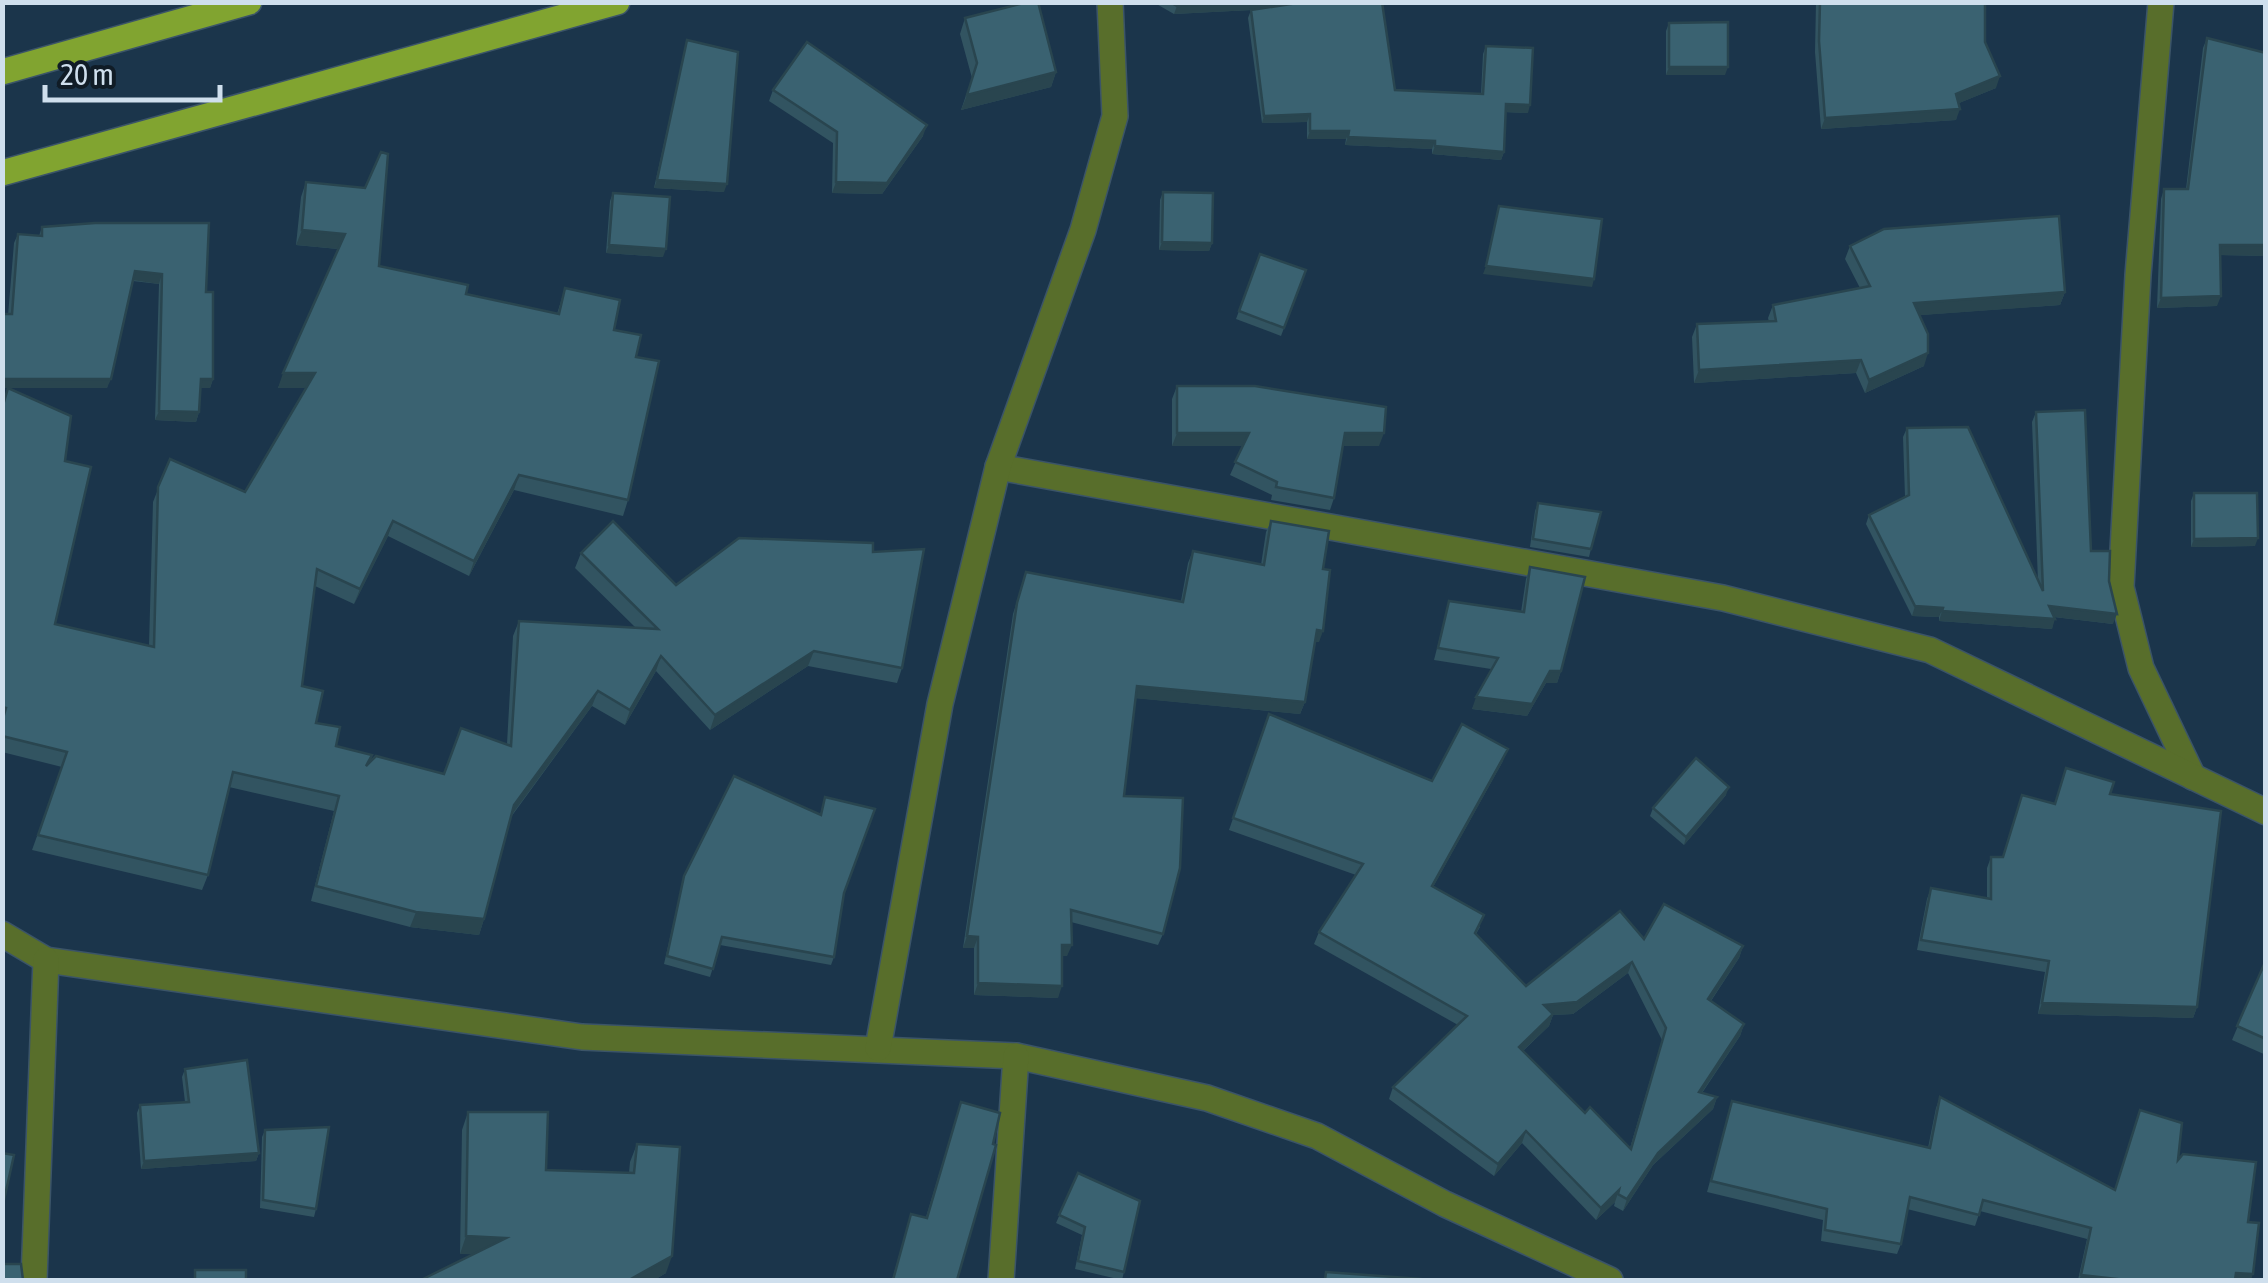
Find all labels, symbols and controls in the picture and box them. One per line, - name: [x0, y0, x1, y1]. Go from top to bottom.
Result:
- scale bar: [45, 40, 220, 102]
- text: 20 m: [60, 57, 114, 91]

